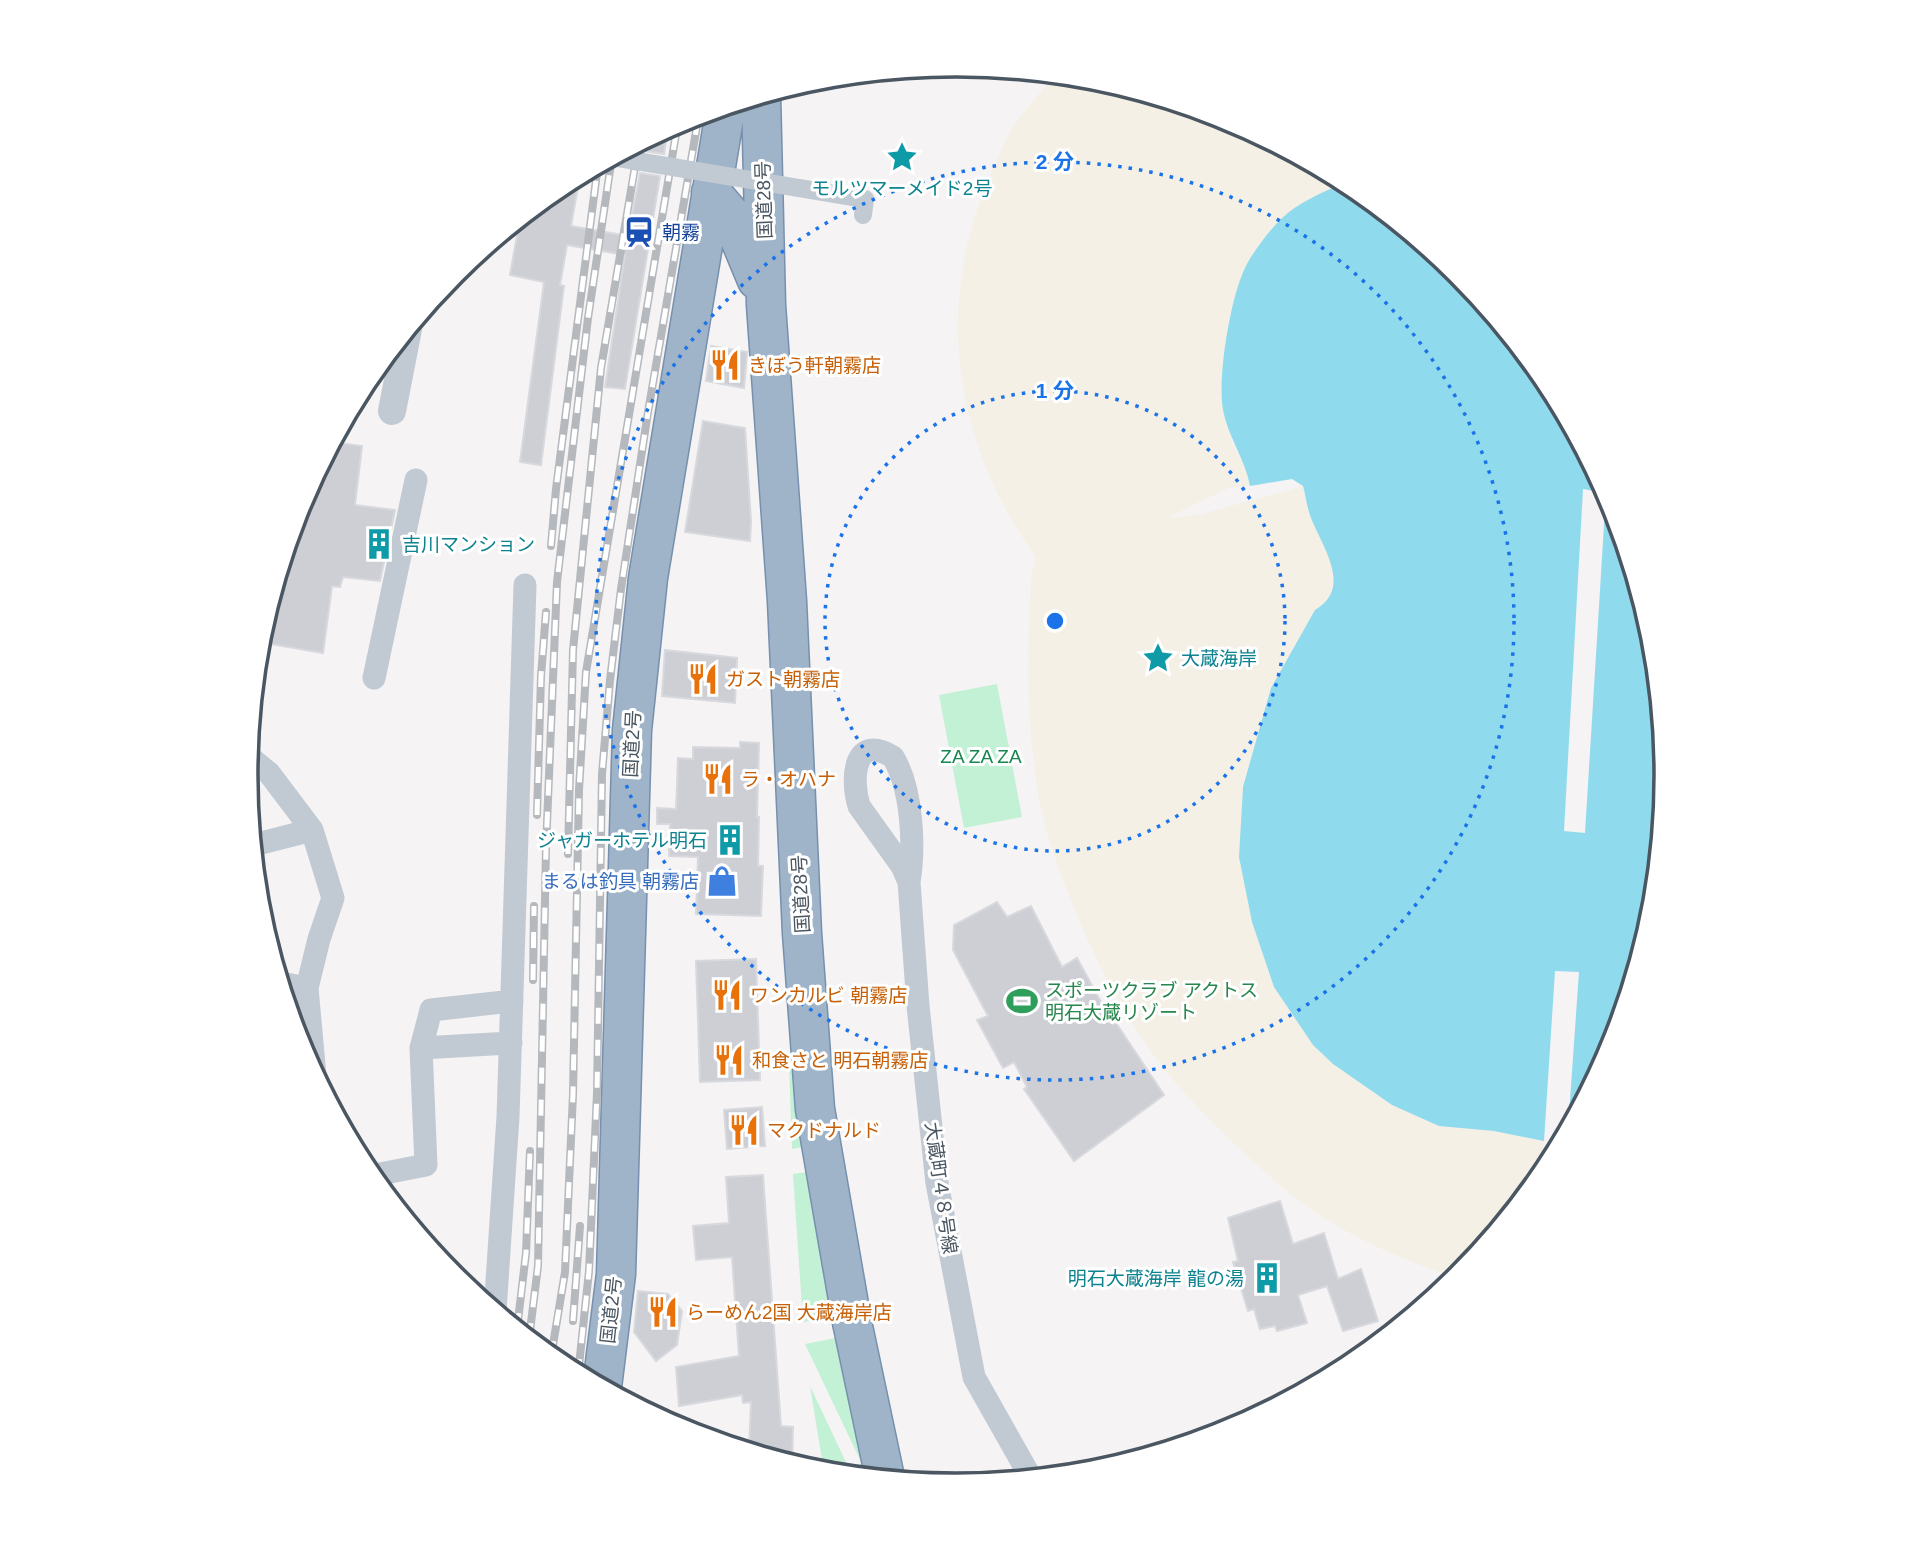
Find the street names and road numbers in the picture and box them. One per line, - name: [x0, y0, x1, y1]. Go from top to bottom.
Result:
- street label: 国道28号: [752, 161, 776, 239]
- street label: 国道2号: [620, 710, 644, 778]
- street label: 国道28号: [788, 854, 814, 934]
- street label: 大蔵町４８号線: [921, 1121, 961, 1255]
- street label: 国道2号: [597, 1275, 625, 1345]

